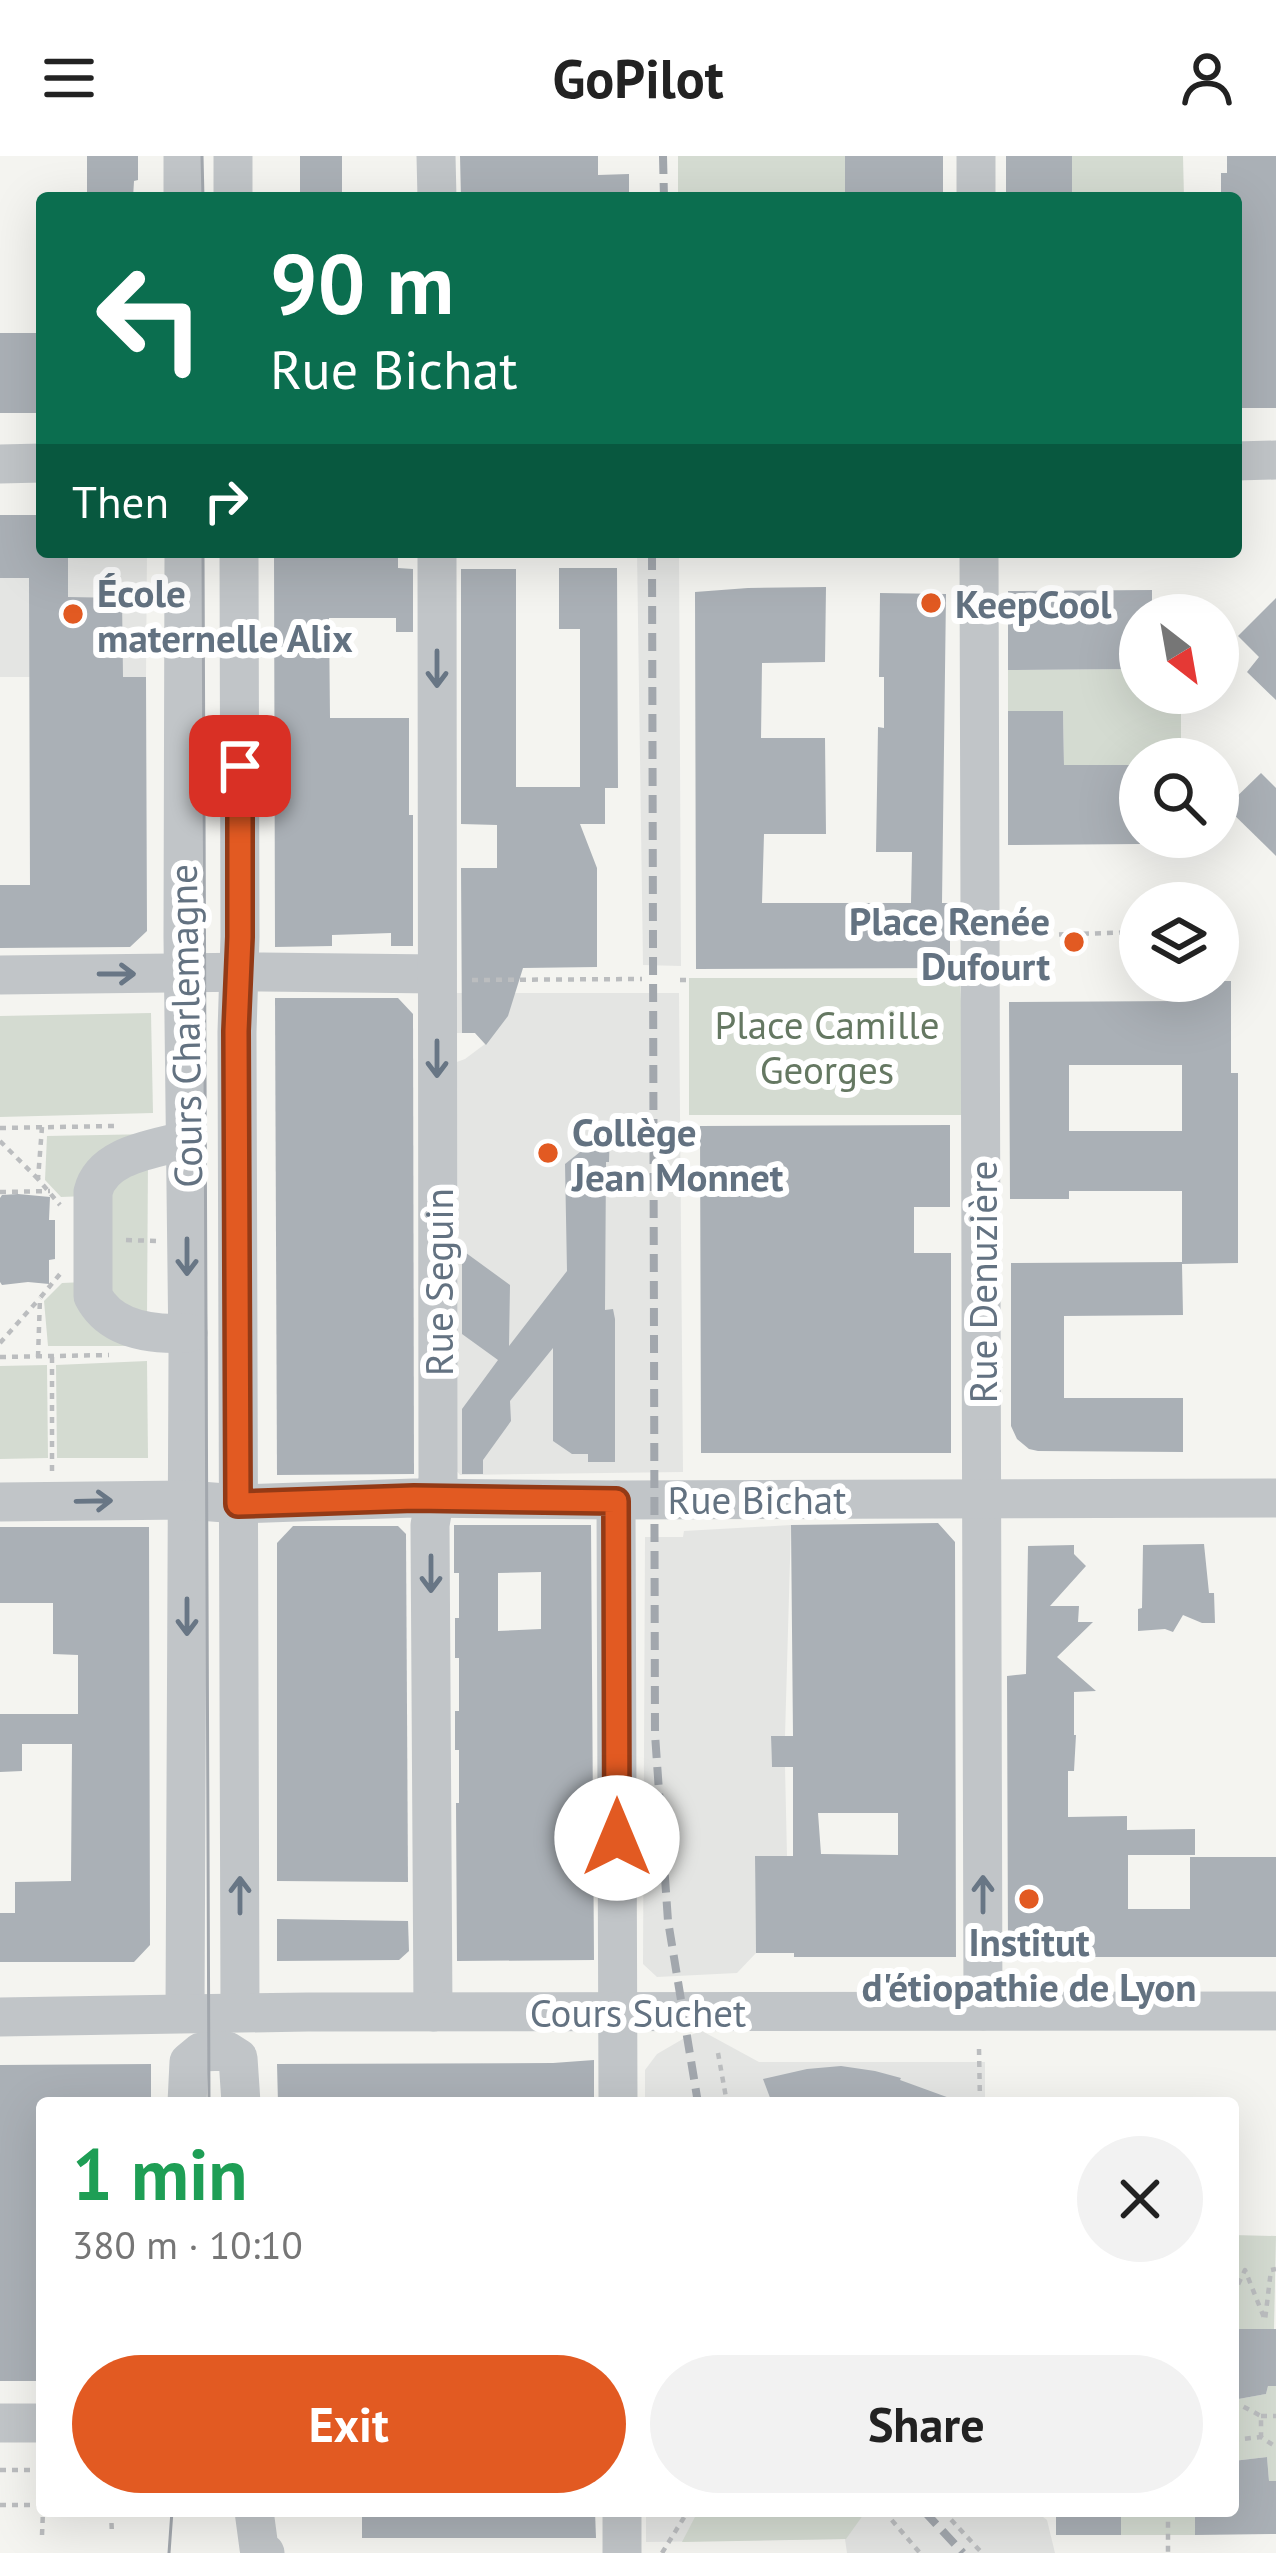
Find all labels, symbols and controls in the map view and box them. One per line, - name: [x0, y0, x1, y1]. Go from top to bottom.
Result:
- text: GoPilot: [552, 43, 724, 113]
- icon: menu: [36, 45, 102, 111]
- icon: person: [1174, 45, 1240, 111]
- text: 90 m: [270, 228, 454, 337]
- icon: left: [72, 240, 228, 396]
- text: Rue Bichat: [270, 334, 518, 404]
- icon: right: [193, 468, 259, 534]
- text: Then: [72, 472, 169, 530]
- place label: École maternelle Alix: [97, 567, 353, 663]
- place label: KeepCool: [955, 578, 1112, 629]
- marker: KeepCool: [918, 590, 944, 616]
- north arrow: [1119, 594, 1239, 714]
- map controls: [1119, 594, 1239, 1002]
- marker: École maternelle Alix: [60, 601, 86, 627]
- one-way arrow: [426, 649, 448, 688]
- pin: [189, 715, 291, 817]
- icon: arrive: [207, 733, 273, 799]
- button: search: [1119, 738, 1239, 858]
- street label: Cours Charlemagne: [157, 864, 213, 1188]
- button: layers: [1119, 882, 1239, 1002]
- place label: Place Renée Dufourt: [849, 895, 1050, 991]
- marker: Place Renée Dufourt: [1061, 929, 1087, 955]
- one-way arrow: [97, 963, 136, 985]
- park label: Place Camille Georges: [714, 999, 940, 1095]
- one-way arrow: [426, 1039, 448, 1078]
- place label: Collège Jean Monnet: [571, 1106, 784, 1202]
- marker: Collège Jean Monnet: [535, 1140, 561, 1166]
- street label: Rue Denuzière: [957, 1161, 1008, 1403]
- street label: Rue Seguin: [413, 1188, 464, 1376]
- one-way arrow: [176, 1237, 198, 1276]
- street label: Rue Bichat: [668, 1474, 846, 1525]
- one-way arrow: [74, 1490, 113, 1513]
- one-way arrow: [420, 1554, 442, 1593]
- one-way arrow: [176, 1597, 198, 1636]
- position arrow: [554, 1775, 680, 1901]
- one-way arrow: [972, 1875, 994, 1914]
- one-way arrow: [229, 1876, 251, 1915]
- marker: Institut d'étiopathie de Lyon: [1016, 1886, 1042, 1912]
- place label: Institut d'étiopathie de Lyon: [861, 1916, 1197, 2012]
- street label: Cours Suchet: [530, 1987, 746, 2038]
- text: 1 min: [72, 2127, 248, 2220]
- button: close: [1077, 2136, 1203, 2262]
- text: 380 m · 10:10: [72, 2219, 303, 2270]
- button: Exit: [72, 2355, 626, 2493]
- button: Share: [650, 2355, 1203, 2493]

